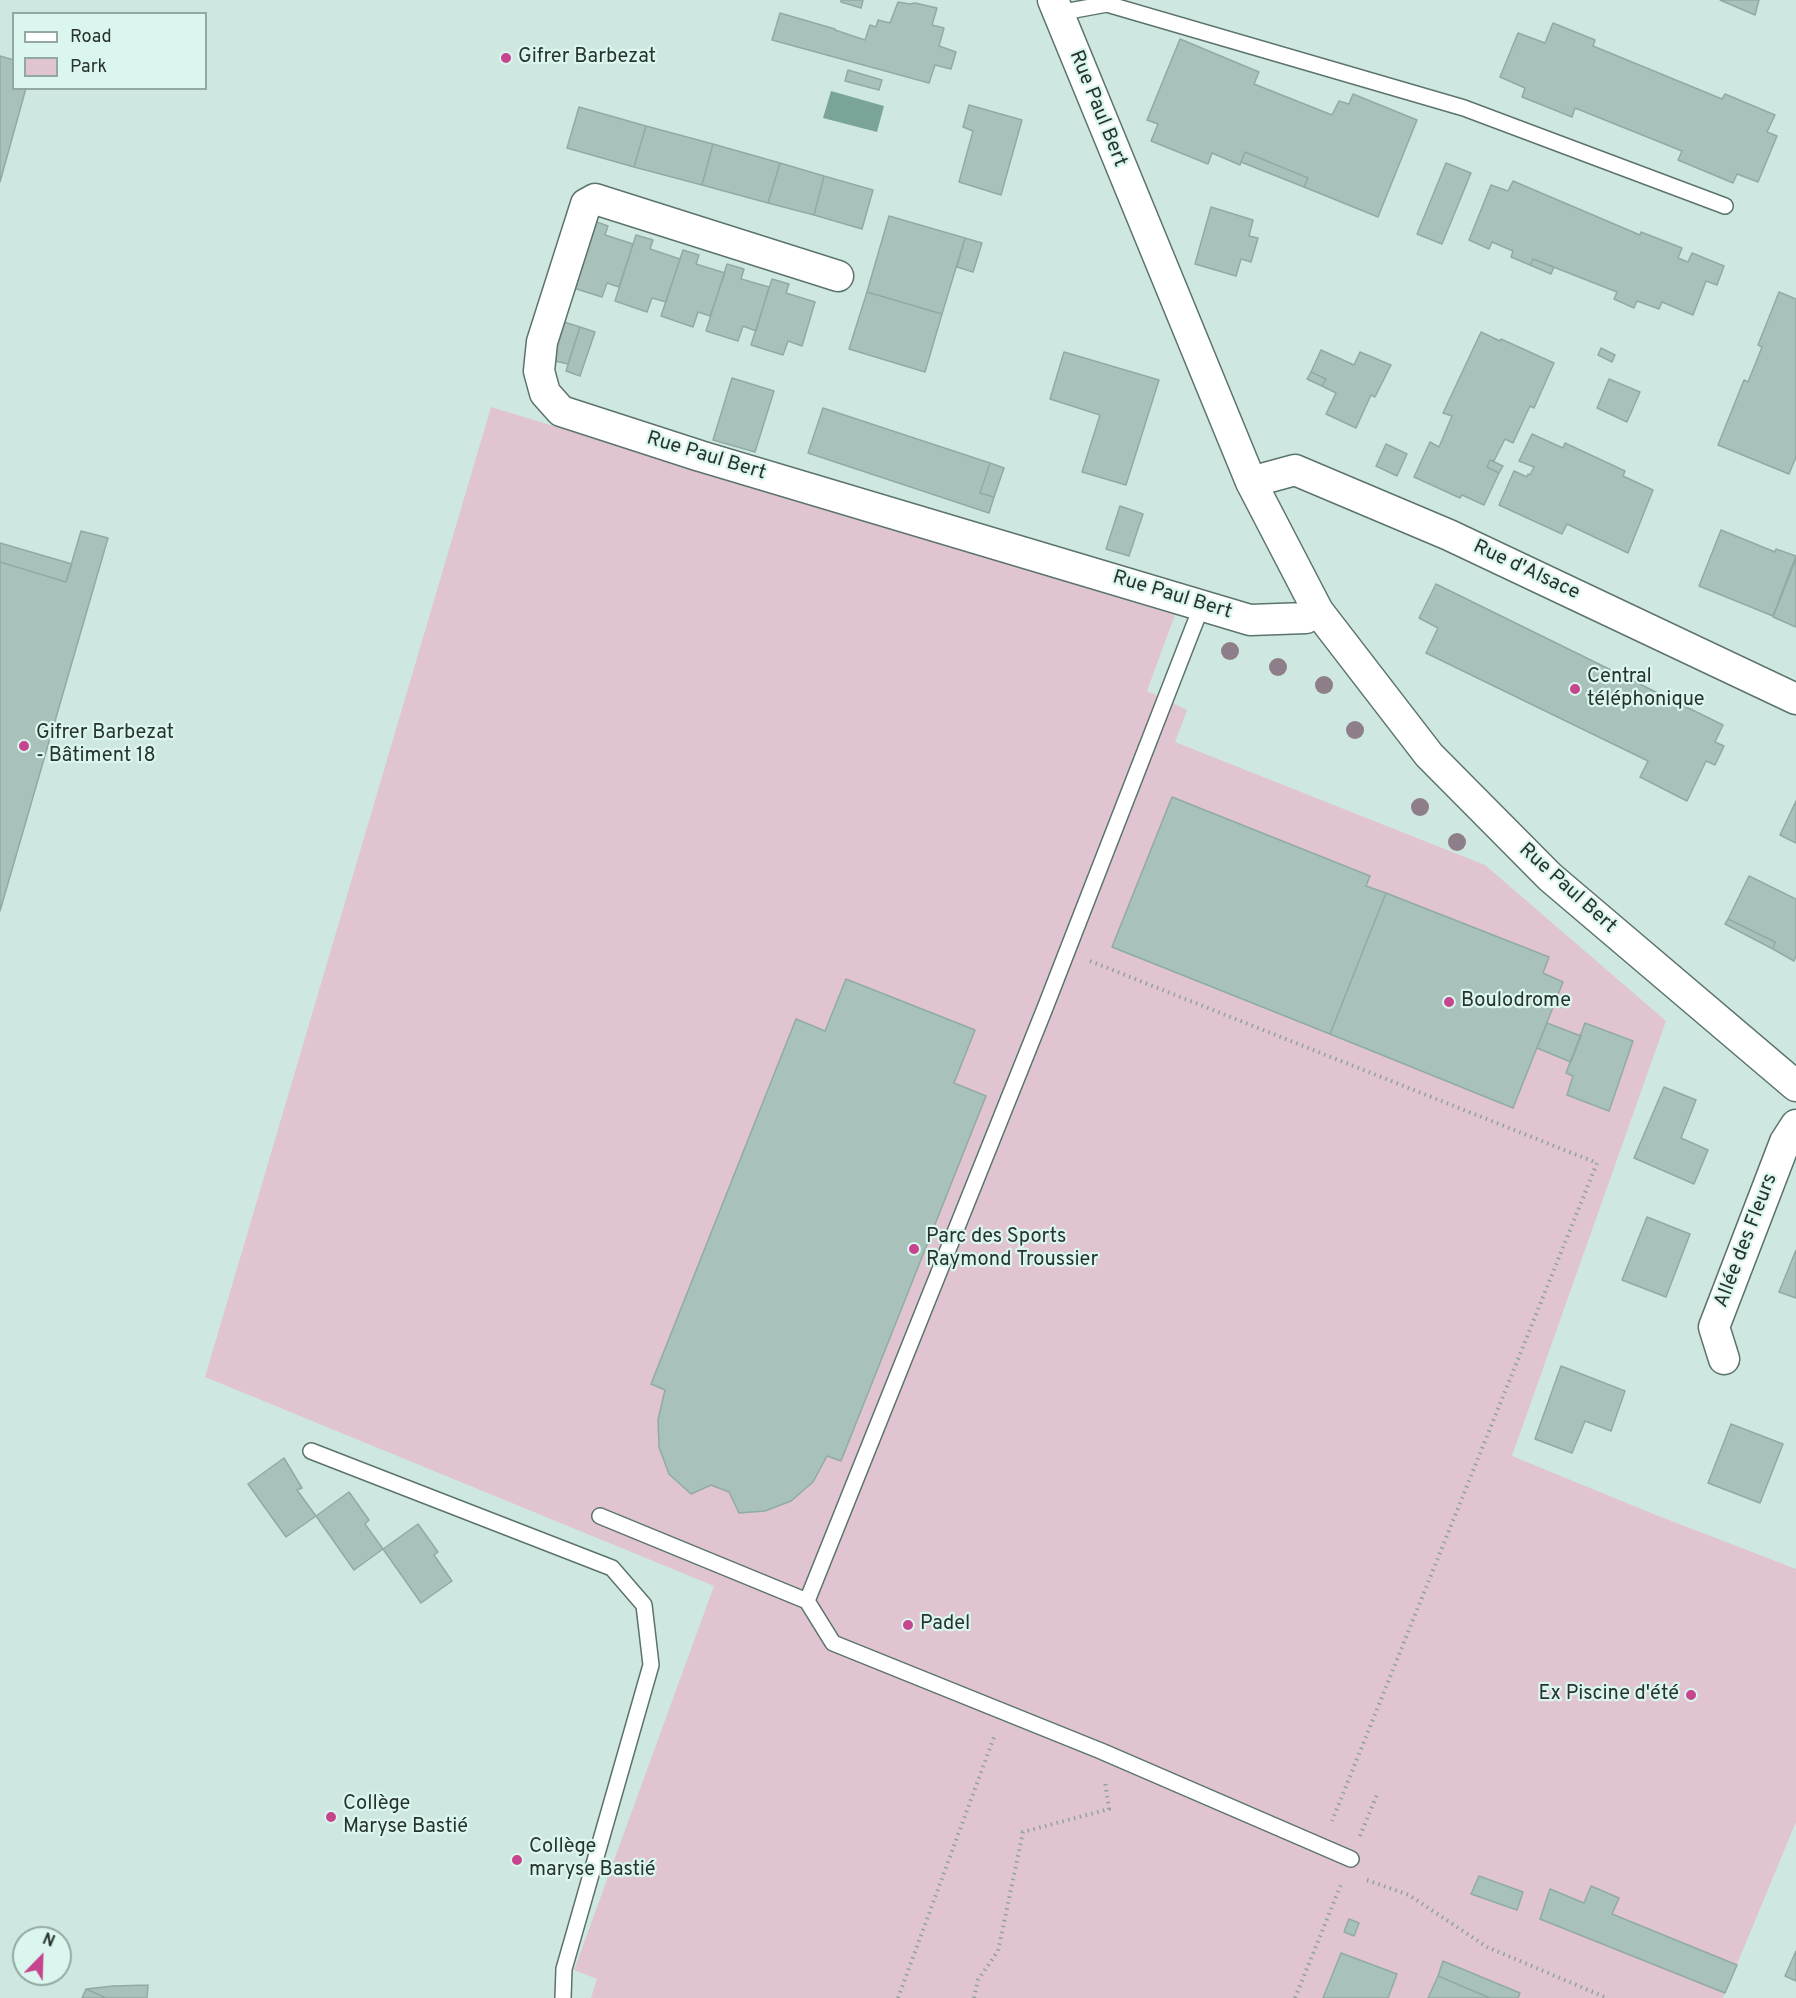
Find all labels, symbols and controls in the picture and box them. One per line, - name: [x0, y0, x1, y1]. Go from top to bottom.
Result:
- legend: [12, 12, 207, 90]
- text: Road: [70, 26, 112, 49]
- place label: Gifrer Barbezat: [518, 46, 656, 70]
- street label: Rue Paul Bert: [1063, 47, 1131, 171]
- marker: Gifrer Barbezat: [499, 51, 513, 65]
- text: Park: [70, 56, 107, 79]
- street label: Rue Paul Bert: [643, 427, 769, 487]
- street label: Rue d'Alsace: [1469, 536, 1583, 606]
- street label: Rue Paul Bert: [1109, 566, 1235, 626]
- place label: Central téléphonique: [1587, 666, 1705, 713]
- marker: Central téléphonique: [1568, 682, 1582, 696]
- place label: Gifrer Barbezat - Bâtiment 18: [36, 722, 174, 769]
- marker: Gifrer Barbezat - Bâtiment 18: [17, 739, 31, 753]
- street label: Rue Paul Bert: [1513, 839, 1621, 939]
- place label: Boulodrome: [1461, 990, 1571, 1014]
- marker: Boulodrome: [1442, 995, 1456, 1009]
- street label: Allée des Fleurs: [1710, 1171, 1784, 1311]
- place label: Parc des Sports Raymond Troussier: [926, 1226, 1098, 1273]
- marker: Parc des Sports Raymond Troussier: [907, 1242, 921, 1256]
- place label: Padel: [920, 1613, 970, 1637]
- marker: Padel: [901, 1618, 915, 1632]
- place label: Ex Piscine d'été: [1539, 1683, 1679, 1707]
- marker: Ex Piscine d'été: [1684, 1688, 1698, 1702]
- place label: Collège Maryse Bastié: [343, 1793, 468, 1840]
- marker: Collège Maryse Bastié: [324, 1810, 338, 1824]
- place label: Collège maryse Bastié: [529, 1836, 656, 1883]
- marker: Collège maryse Bastié: [510, 1853, 524, 1867]
- north arrow: [12, 1926, 72, 1986]
- text: N: [39, 1930, 57, 1953]

